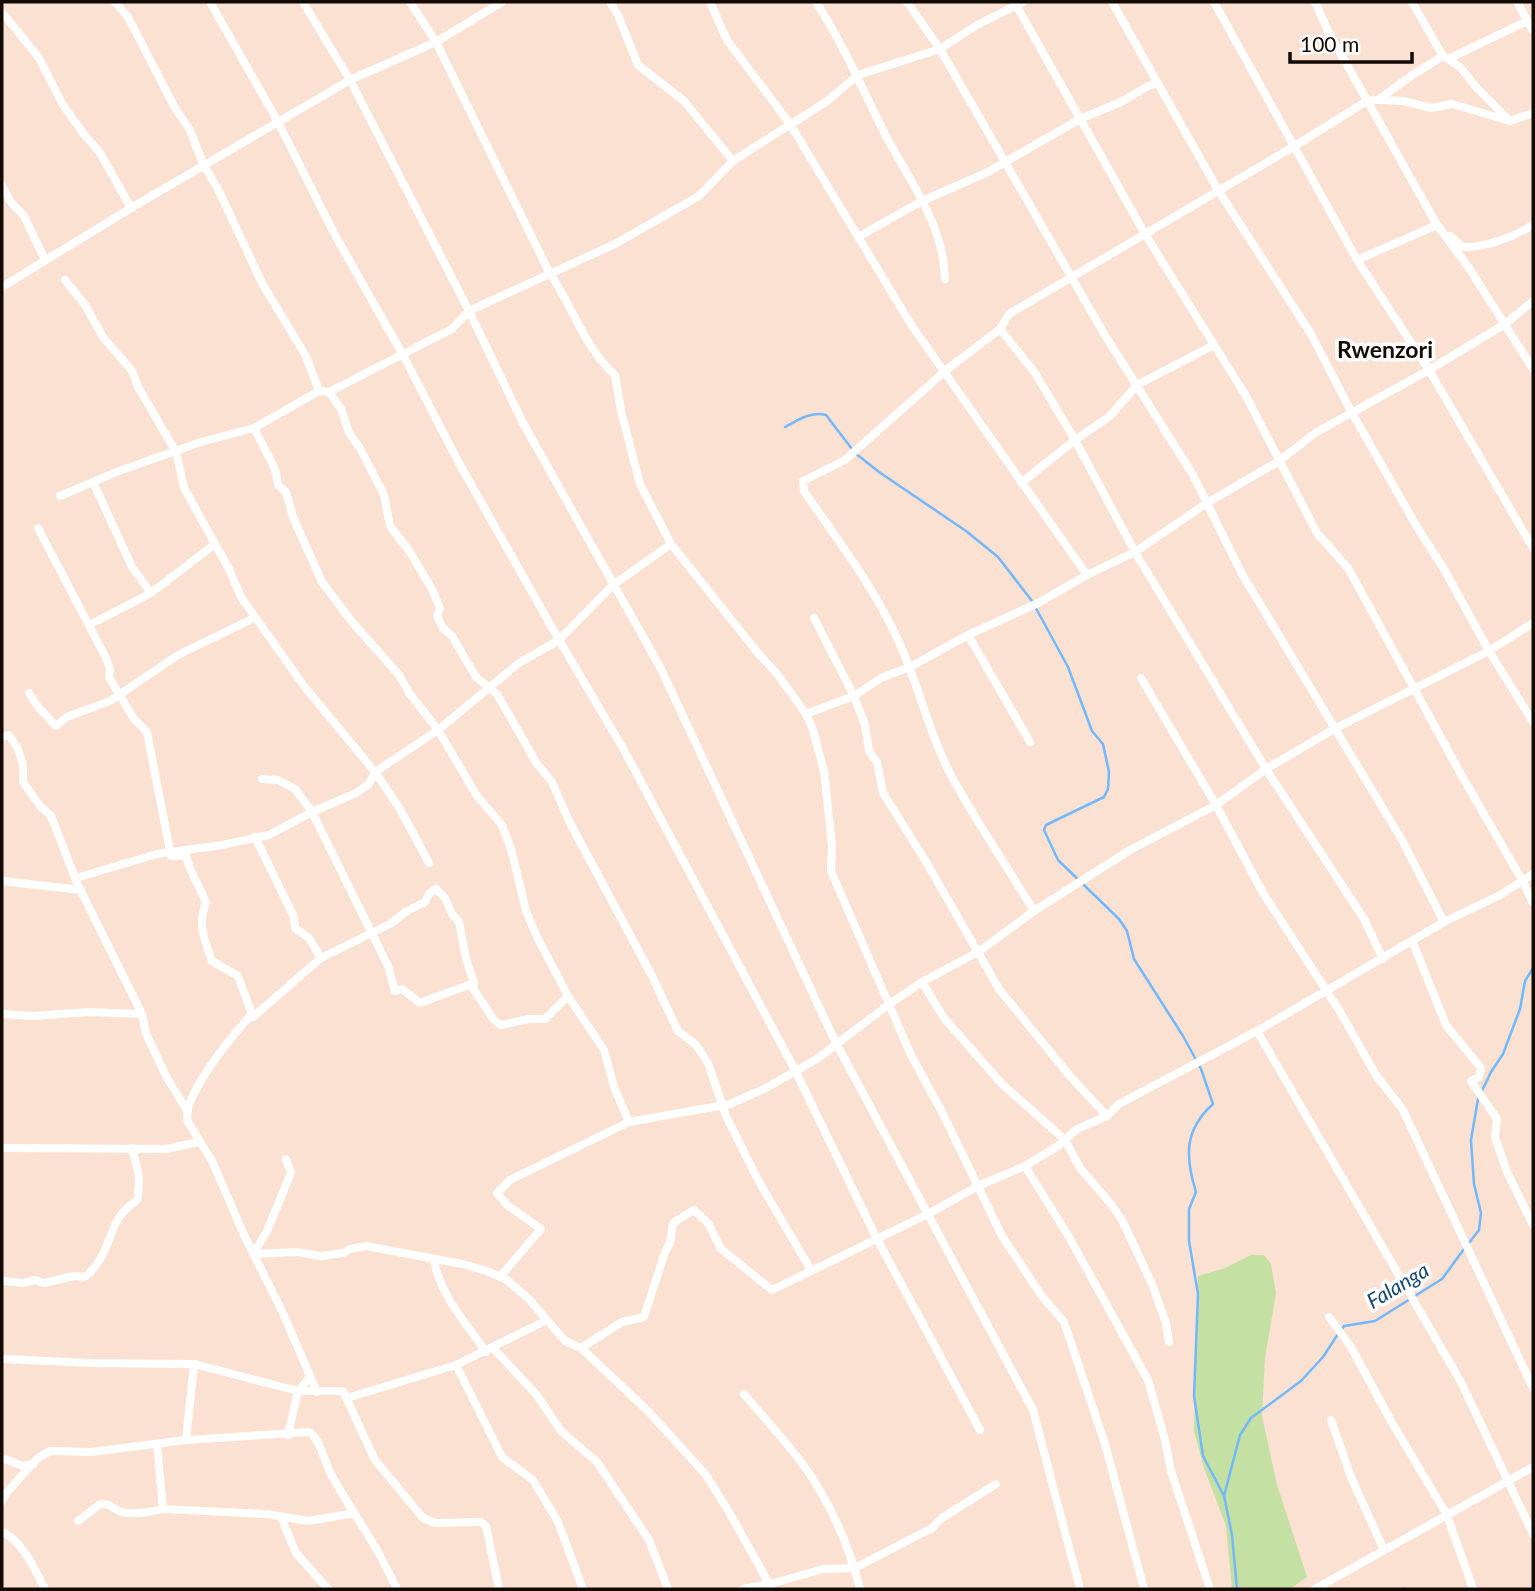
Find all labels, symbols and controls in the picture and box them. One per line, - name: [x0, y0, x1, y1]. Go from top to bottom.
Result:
- scale bar: [1290, 21, 1412, 65]
- text: 100 m: [1300, 31, 1359, 56]
- district label: Rwenzori: [1337, 335, 1433, 363]
- water label: Falanga: [1362, 1257, 1433, 1313]

